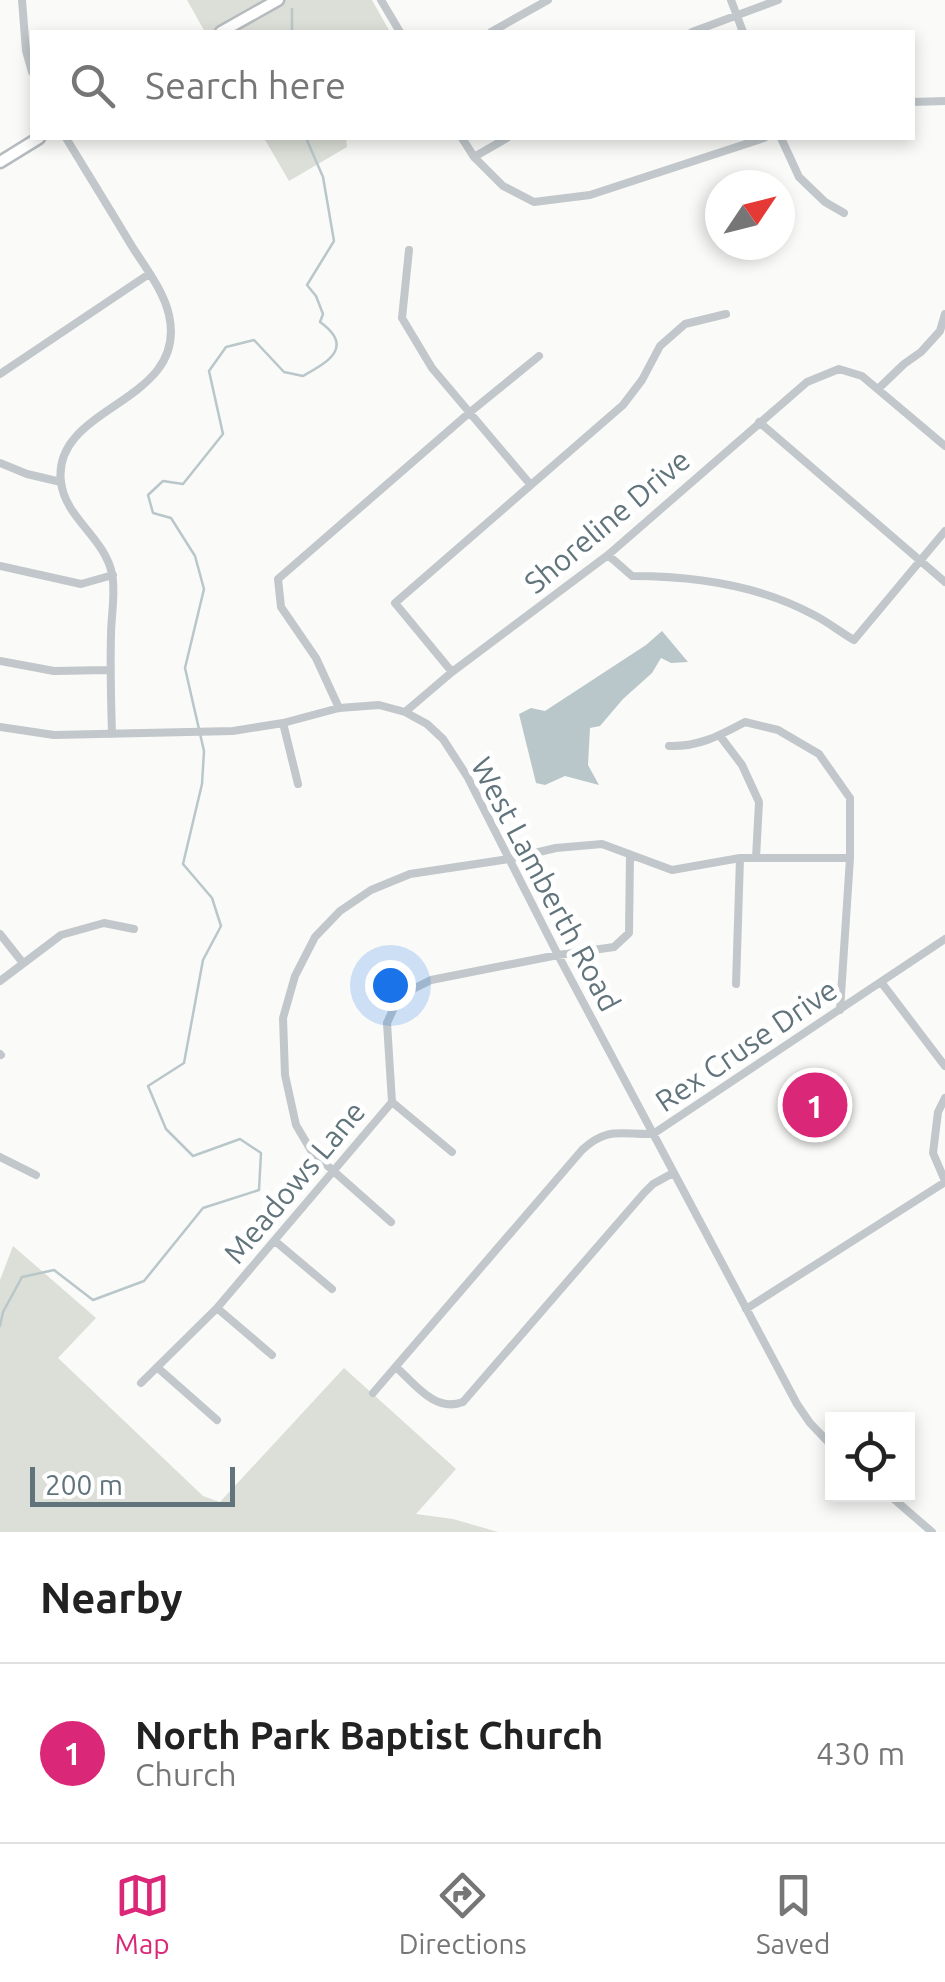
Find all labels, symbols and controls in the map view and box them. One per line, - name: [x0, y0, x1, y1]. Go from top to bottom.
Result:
- search box: [30, 30, 915, 140]
- icon: search: [65, 58, 120, 113]
- text: Search here: [145, 64, 346, 106]
- north arrow: [705, 170, 795, 260]
- street label: Shoreline Drive: [518, 442, 696, 600]
- street label: West Lamberth Road: [465, 751, 627, 1017]
- your location: [365, 960, 416, 1011]
- street label: Rex Cruse Drive: [649, 972, 843, 1118]
- pin: 1: [782, 1068, 848, 1142]
- street label: Meadows Lane: [216, 1094, 372, 1270]
- map controls: [825, 1412, 915, 1502]
- button: locate: [825, 1412, 915, 1502]
- scale bar: [30, 1462, 235, 1506]
- text: 200 m: [45, 1469, 123, 1500]
- text: Nearby: [40, 1574, 183, 1621]
- text: North Park Baptist Church: [135, 1714, 603, 1756]
- text: 1: [63, 1735, 82, 1771]
- text: 430 m: [816, 1735, 905, 1771]
- text: Church: [135, 1756, 236, 1792]
- tab: Map: [115, 1868, 170, 1959]
- tab: Directions: [399, 1868, 527, 1959]
- tab: Saved: [756, 1868, 830, 1959]

